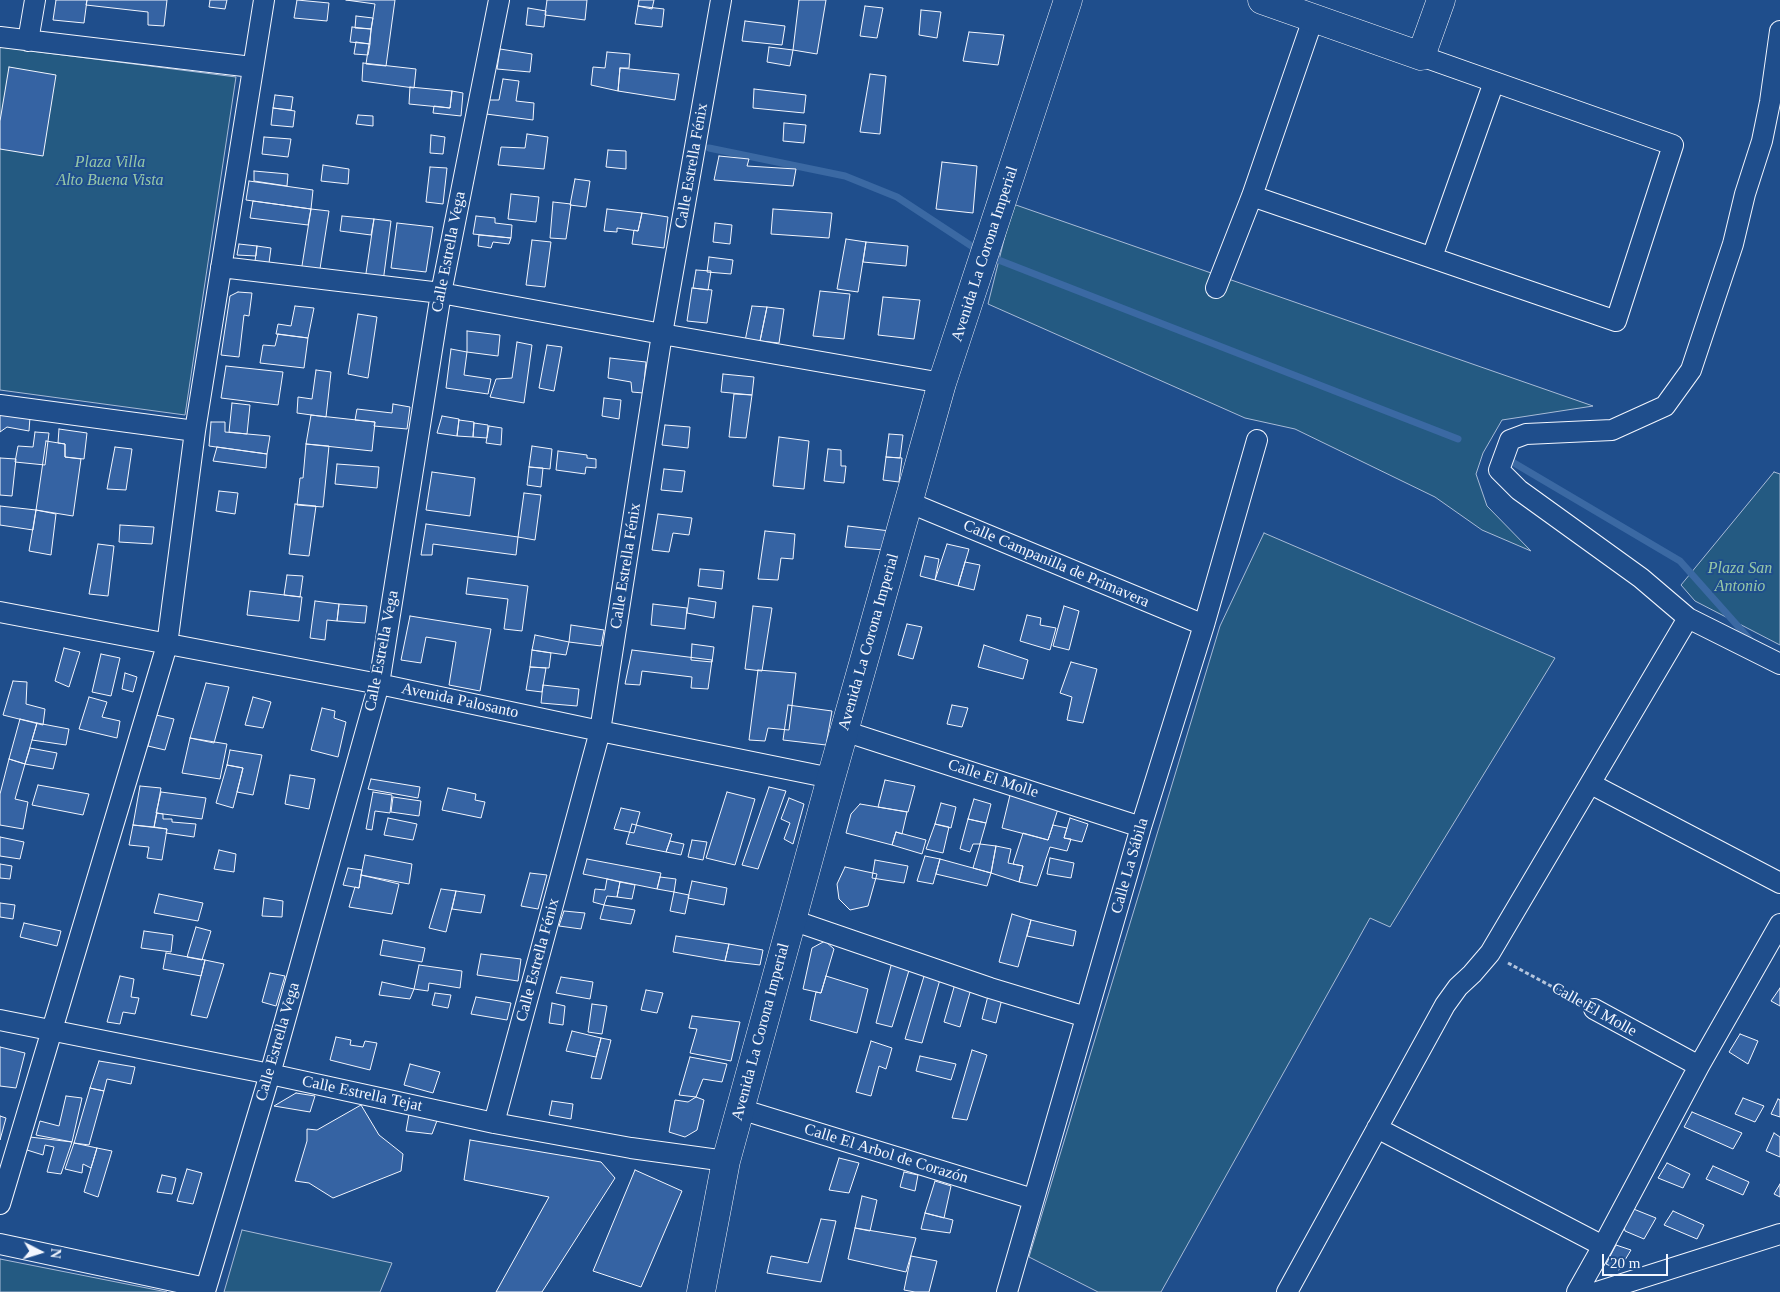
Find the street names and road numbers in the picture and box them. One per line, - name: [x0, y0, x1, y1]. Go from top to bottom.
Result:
- street label: Calle Estrella Fénix: [672, 102, 712, 230]
- street label: Avenida La Corona Imperial: [948, 164, 1022, 344]
- street label: Calle Estrella Vega: [428, 190, 470, 314]
- street label: Calle Estrella Fénix: [607, 502, 645, 630]
- street label: Calle Campanilla de Primavera: [960, 516, 1152, 612]
- street label: Avenida La Corona Imperial: [835, 551, 903, 733]
- street label: Calle Estrella Vega: [361, 589, 403, 713]
- street label: Avenida Palosanto: [400, 679, 520, 723]
- street label: Calle El Molle: [945, 755, 1041, 803]
- street label: Calle La Sábila: [1107, 816, 1153, 916]
- street label: Calle Estrella Fénix: [512, 896, 564, 1024]
- street label: Avenida La Corona Imperial: [728, 941, 794, 1123]
- street label: Calle El Molle: [1548, 979, 1640, 1041]
- street label: Calle Estrella Vega: [252, 980, 304, 1104]
- street label: Calle Estrella Tejat: [300, 1072, 424, 1116]
- street label: Calle El Arbol de Corazón: [802, 1120, 970, 1188]

